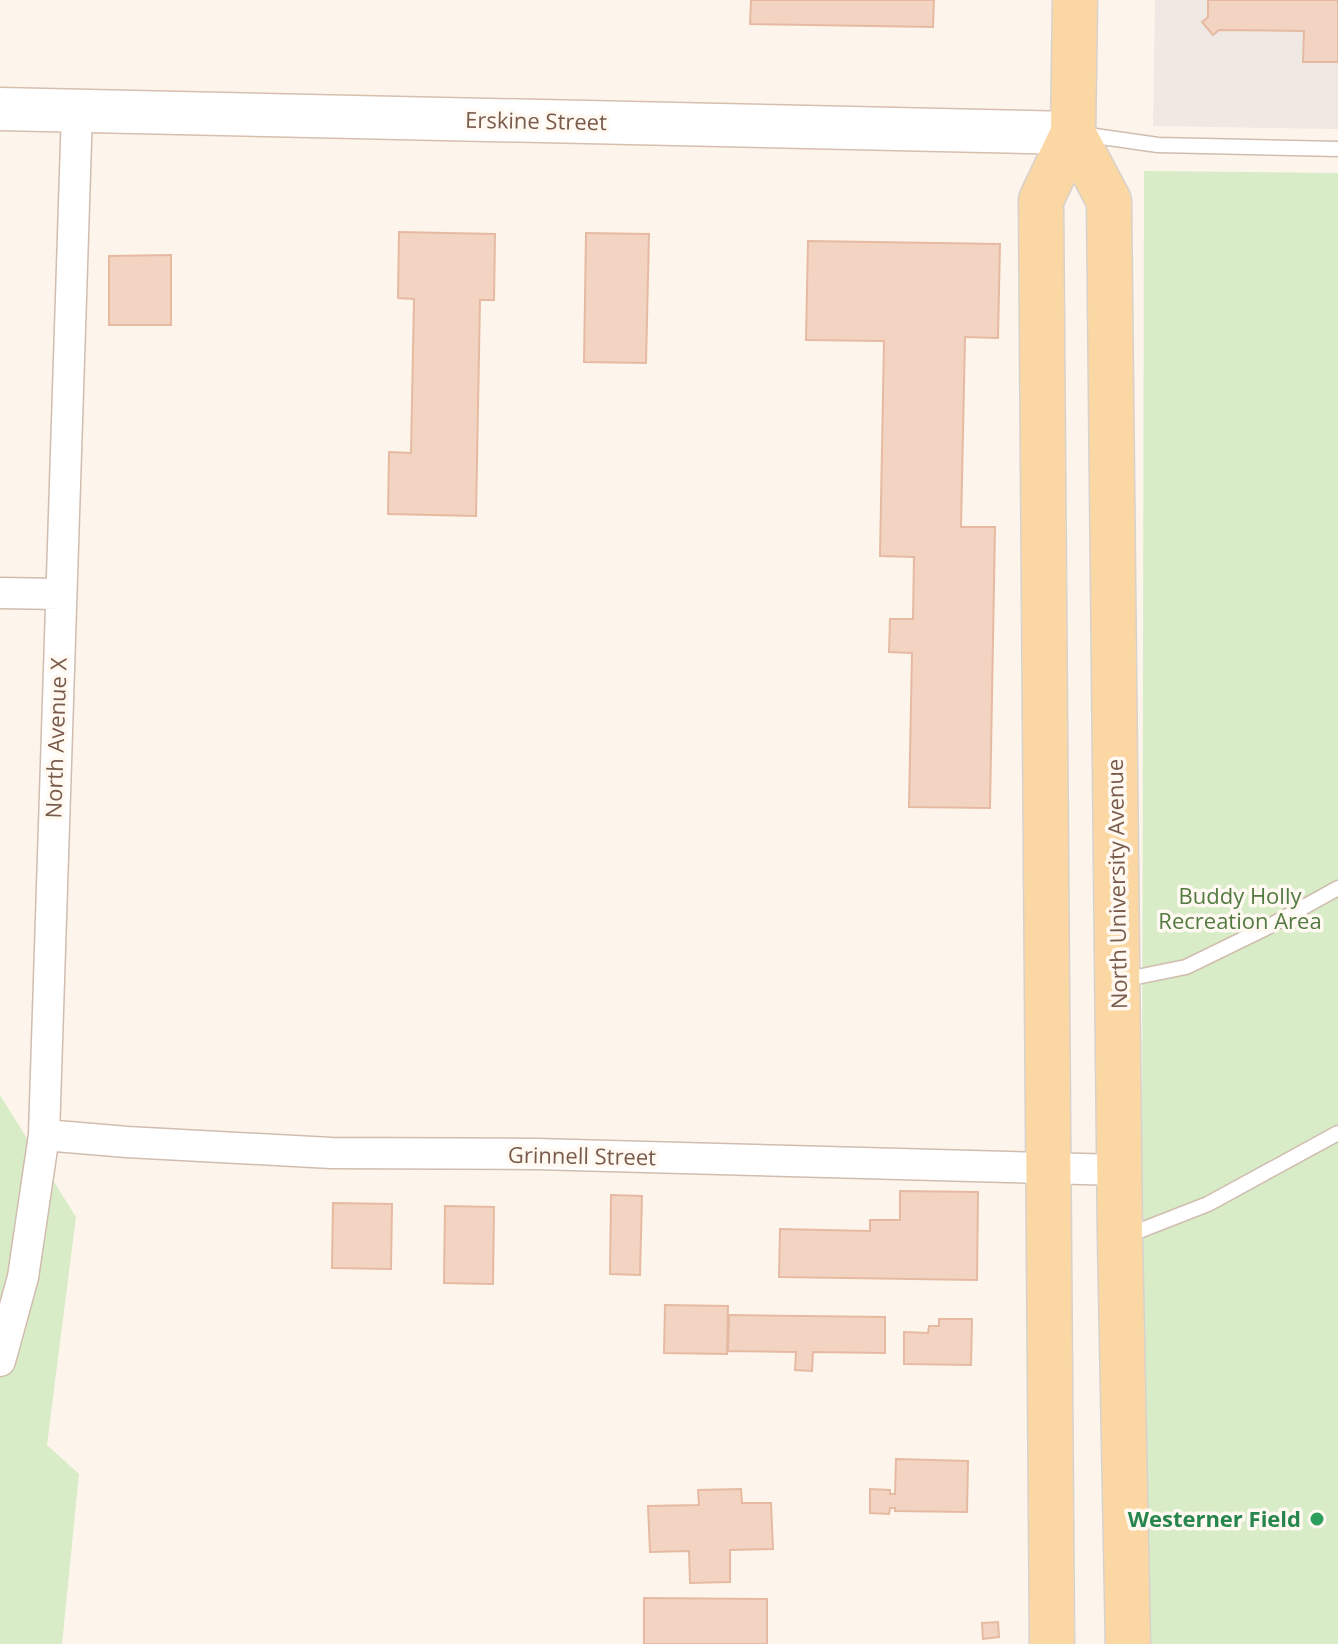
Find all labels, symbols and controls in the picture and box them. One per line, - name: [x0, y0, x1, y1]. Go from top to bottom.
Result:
- street label: Erskine Street: [465, 104, 607, 136]
- street label: North Avenue X: [37, 657, 73, 819]
- street label: North University Avenue: [1099, 759, 1133, 1009]
- park label: Buddy Holly Recreation Area: [1158, 880, 1322, 935]
- street label: Grinnell Street: [508, 1139, 656, 1171]
- place label: Westerner Field: [1128, 1503, 1301, 1533]
- marker: Westerner Field: [1308, 1510, 1326, 1528]

